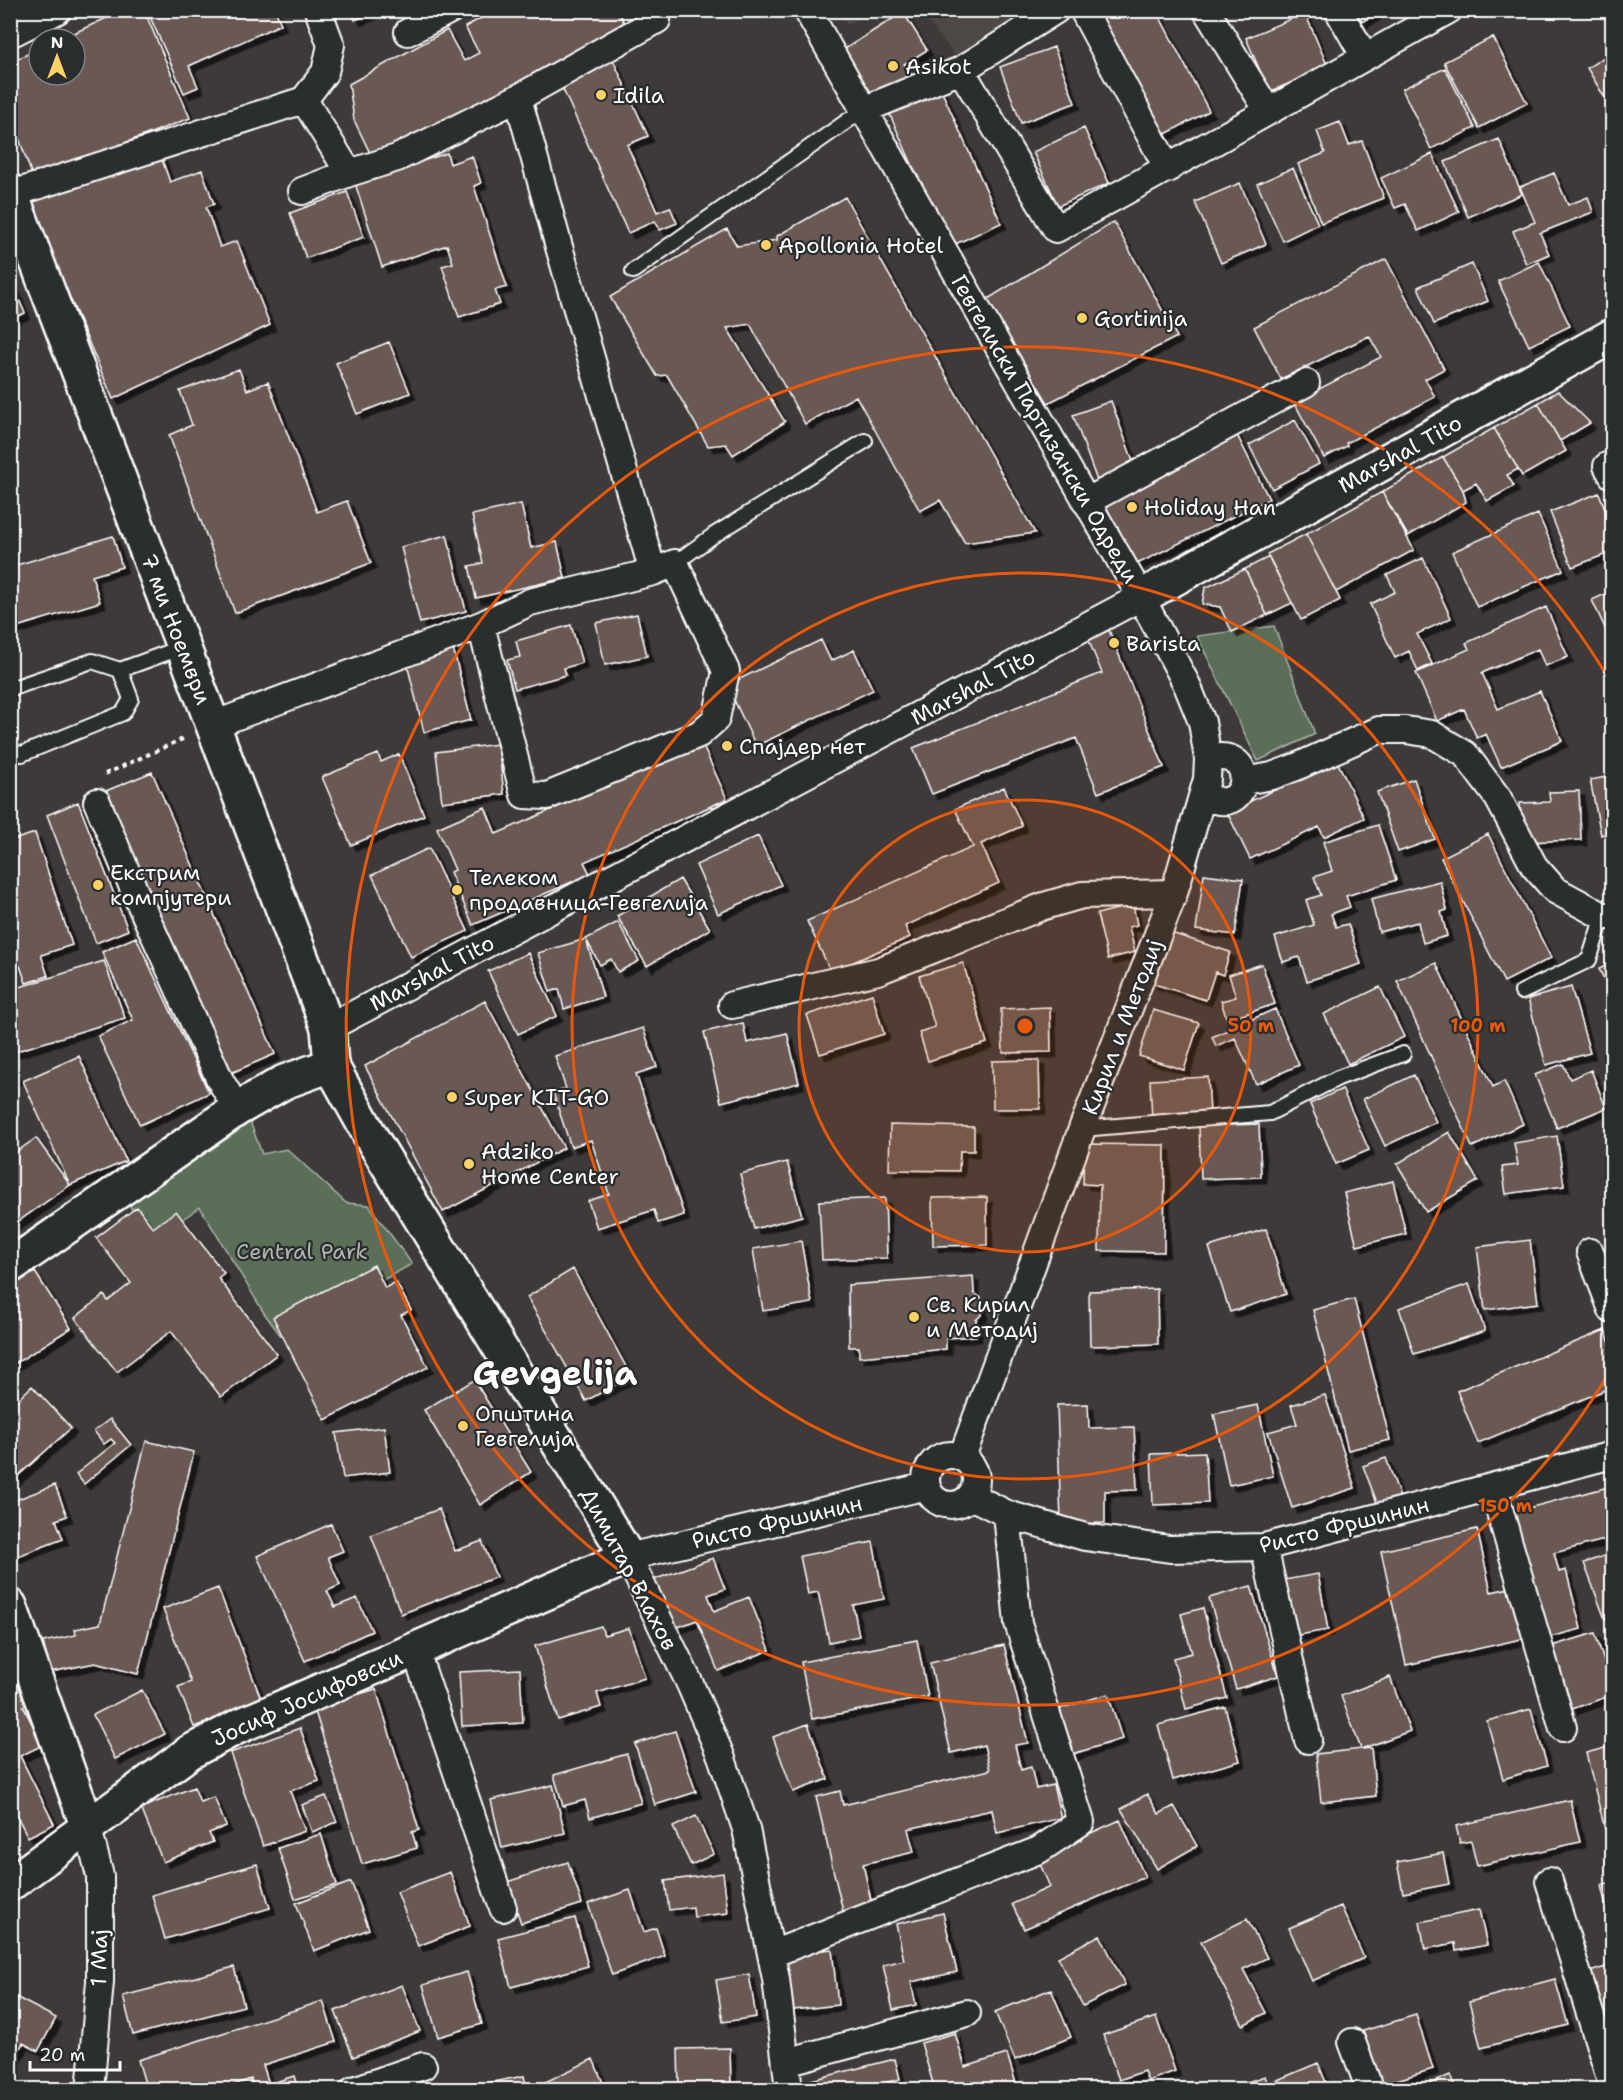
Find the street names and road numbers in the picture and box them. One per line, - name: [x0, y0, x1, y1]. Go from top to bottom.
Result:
- street label: Гевгелиски Партизански Одреди: [945, 269, 1145, 589]
- street label: Marshal Tito: [1333, 408, 1467, 500]
- street label: 7 ми Ноември: [134, 549, 218, 709]
- street label: Marshal Tito: [906, 642, 1040, 732]
- street label: Marshal Tito: [365, 928, 499, 1018]
- street label: Кирил и Методиј: [1075, 935, 1169, 1119]
- street label: Димитар Влахов: [574, 1483, 684, 1655]
- street label: Ристо Фршинин: [689, 1488, 865, 1556]
- street label: Ристо Фршинин: [1256, 1490, 1432, 1560]
- street label: Јосиф Јосифовски: [207, 1643, 407, 1753]
- street label: 1 Мај: [84, 1929, 114, 1987]

